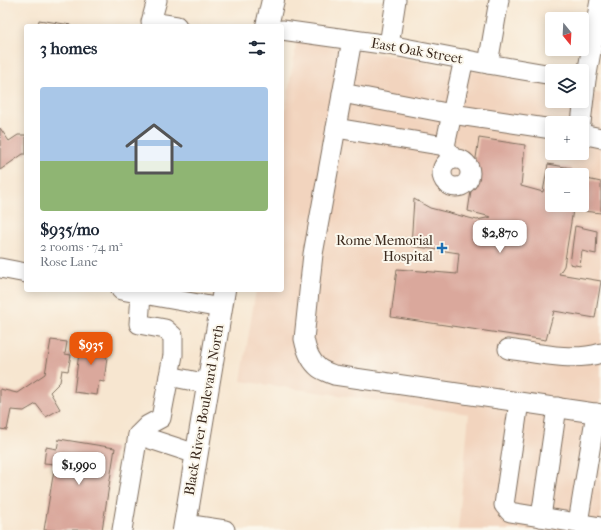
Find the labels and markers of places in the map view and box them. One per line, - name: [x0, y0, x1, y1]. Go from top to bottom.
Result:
- pin: $2,870: [467, 220, 533, 254]
- place label: Rome Memorial Hospital: [336, 232, 433, 265]
- marker: Rome Memorial Hospital: [436, 242, 448, 254]
- pin: $935: [67, 332, 115, 366]
- pin: $1,990: [46, 452, 112, 486]

